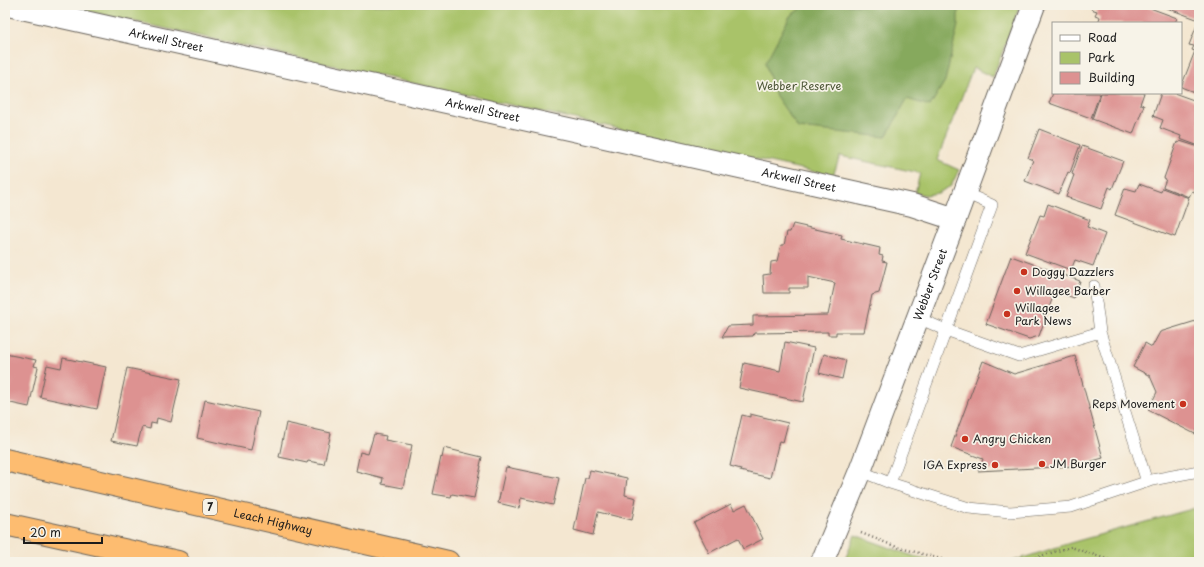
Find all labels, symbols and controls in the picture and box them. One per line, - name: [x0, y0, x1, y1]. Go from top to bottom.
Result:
- legend: [1052, 22, 1182, 94]
- street label: Arkwell Street: [127, 23, 206, 56]
- text: Road: [1088, 28, 1117, 46]
- text: Park: [1088, 48, 1115, 66]
- text: Building: [1088, 68, 1135, 86]
- park label: Webber Reserve: [757, 77, 841, 94]
- street label: Arkwell Street: [444, 93, 522, 126]
- street label: Arkwell Street: [760, 163, 838, 196]
- street label: Webber Street: [909, 245, 951, 323]
- place label: Doggy Dazzlers: [1032, 263, 1114, 280]
- marker: Doggy Dazzlers: [1019, 267, 1029, 277]
- place label: Willagee Barber: [1025, 282, 1111, 299]
- marker: Willagee Barber: [1012, 286, 1022, 296]
- place label: Willagee Park News: [1015, 299, 1072, 329]
- marker: Willagee Park News: [1002, 309, 1012, 319]
- place label: Reps Movement: [1092, 395, 1176, 412]
- marker: Reps Movement: [1178, 399, 1188, 409]
- place label: Angry Chicken: [973, 430, 1051, 447]
- marker: Angry Chicken: [960, 434, 970, 444]
- place label: JM Burger: [1050, 455, 1107, 472]
- place label: IGA Express: [923, 456, 987, 473]
- marker: JM Burger: [1037, 459, 1047, 469]
- marker: IGA Express: [990, 460, 1000, 470]
- road number: 7: [203, 499, 217, 515]
- street label: Leach Highway: [232, 504, 314, 539]
- scale bar: [24, 519, 102, 545]
- text: 20 m: [30, 523, 61, 541]

